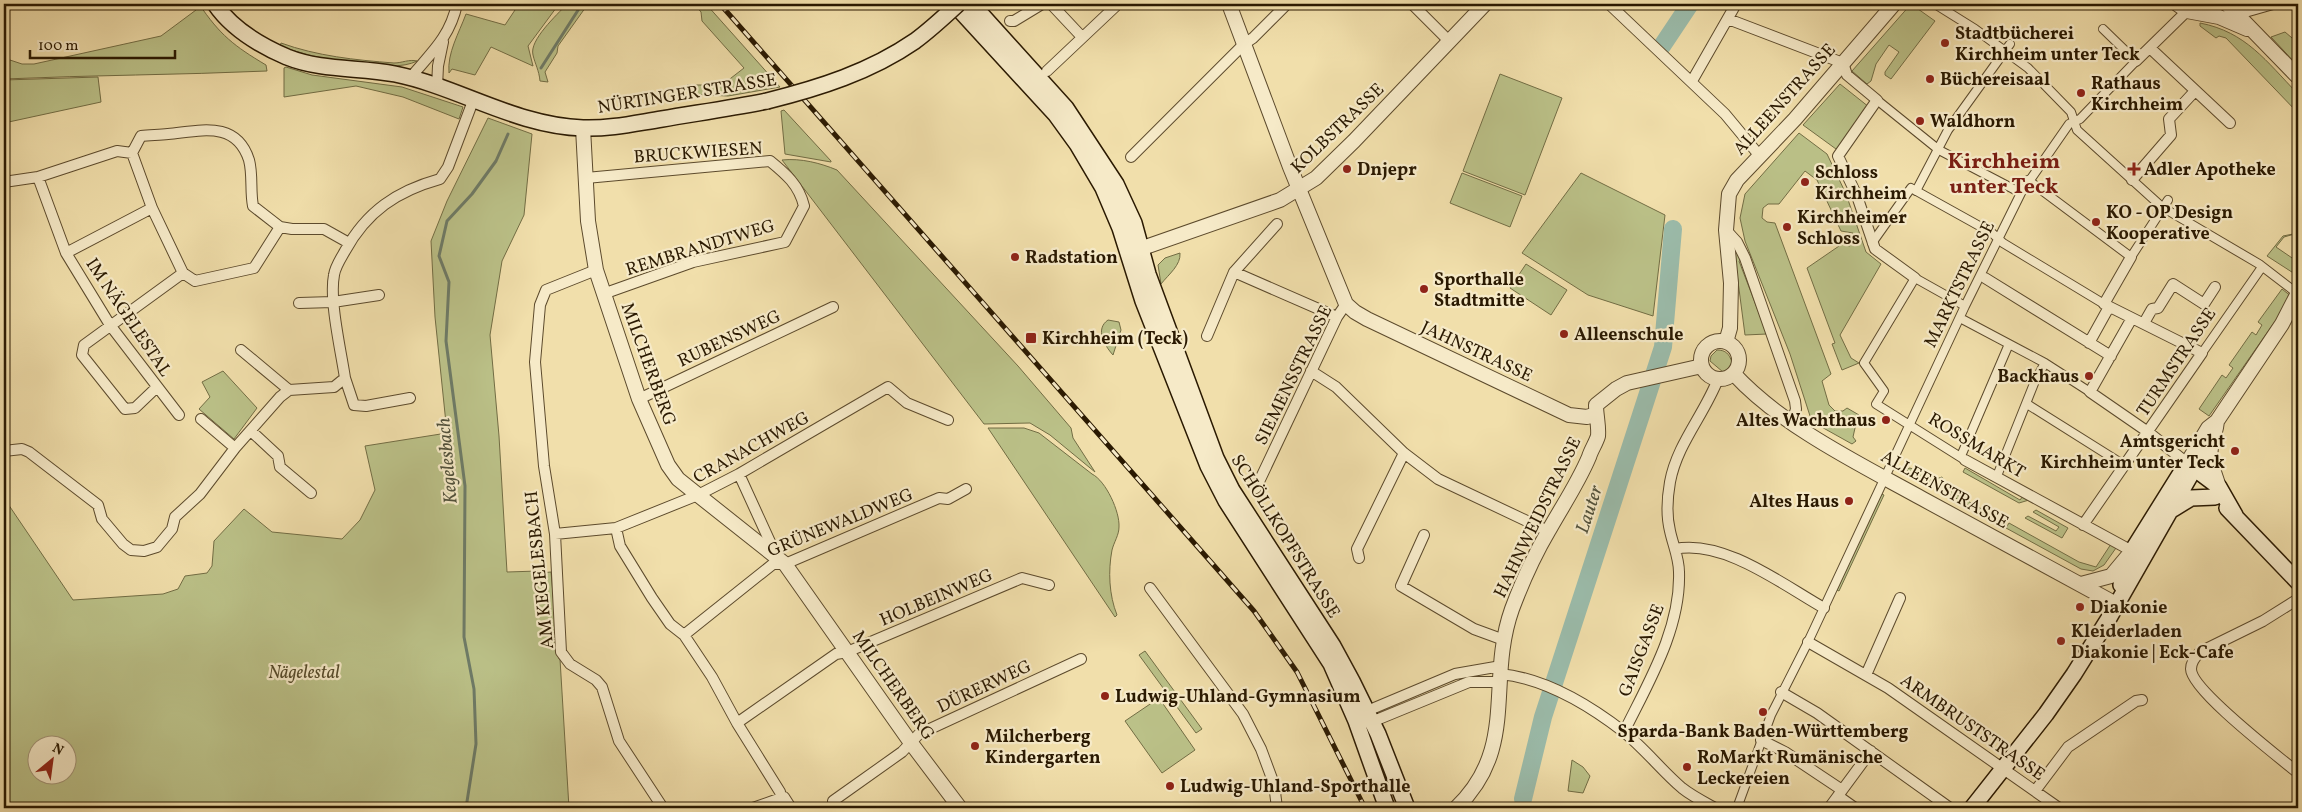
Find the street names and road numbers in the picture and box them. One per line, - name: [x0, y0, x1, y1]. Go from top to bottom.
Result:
- street label: ALLEENSTRASSE: [1728, 38, 1842, 161]
- street label: NÜRTINGER STRASSE: [596, 68, 779, 121]
- street label: KOLBSTRASSE: [1286, 78, 1390, 180]
- street label: BRUCKWIESEN: [633, 137, 763, 170]
- street label: REMBRANDTWEG: [623, 214, 778, 283]
- street label: MARKTSTRASSE: [1919, 217, 2002, 352]
- street label: IM NÄGELESTAL: [79, 254, 177, 382]
- street label: MILCHERBERG: [614, 300, 681, 429]
- street label: SIEMENSSTRASSE: [1250, 301, 1339, 450]
- street label: TURMSTRASSE: [2131, 303, 2223, 422]
- street label: RUBENSWEG: [674, 304, 785, 374]
- street label: JAHNSTRASSE: [1416, 316, 1536, 389]
- street label: CRANACHWEG: [689, 406, 814, 491]
- street label: ROSSMARKT: [1923, 407, 2030, 485]
- street label: HAHNWEIDSTRASSE: [1488, 433, 1588, 602]
- street label: ALLEENSTRASSE: [1876, 445, 2013, 536]
- street label: SCHÖLLKOPFSTRASSE: [1224, 450, 1345, 624]
- street label: GRÜNEWALDWEG: [764, 483, 917, 564]
- street label: AM KEGELESBACH: [520, 489, 561, 650]
- street label: HOLBEINWEG: [876, 563, 997, 633]
- street label: GAISGASSE: [1613, 600, 1672, 701]
- street label: MILCHERBERG: [845, 626, 940, 746]
- street label: DÜRERWEG: [933, 655, 1036, 720]
- street label: ARMBRUSTSTRASSE: [1895, 669, 2050, 788]

